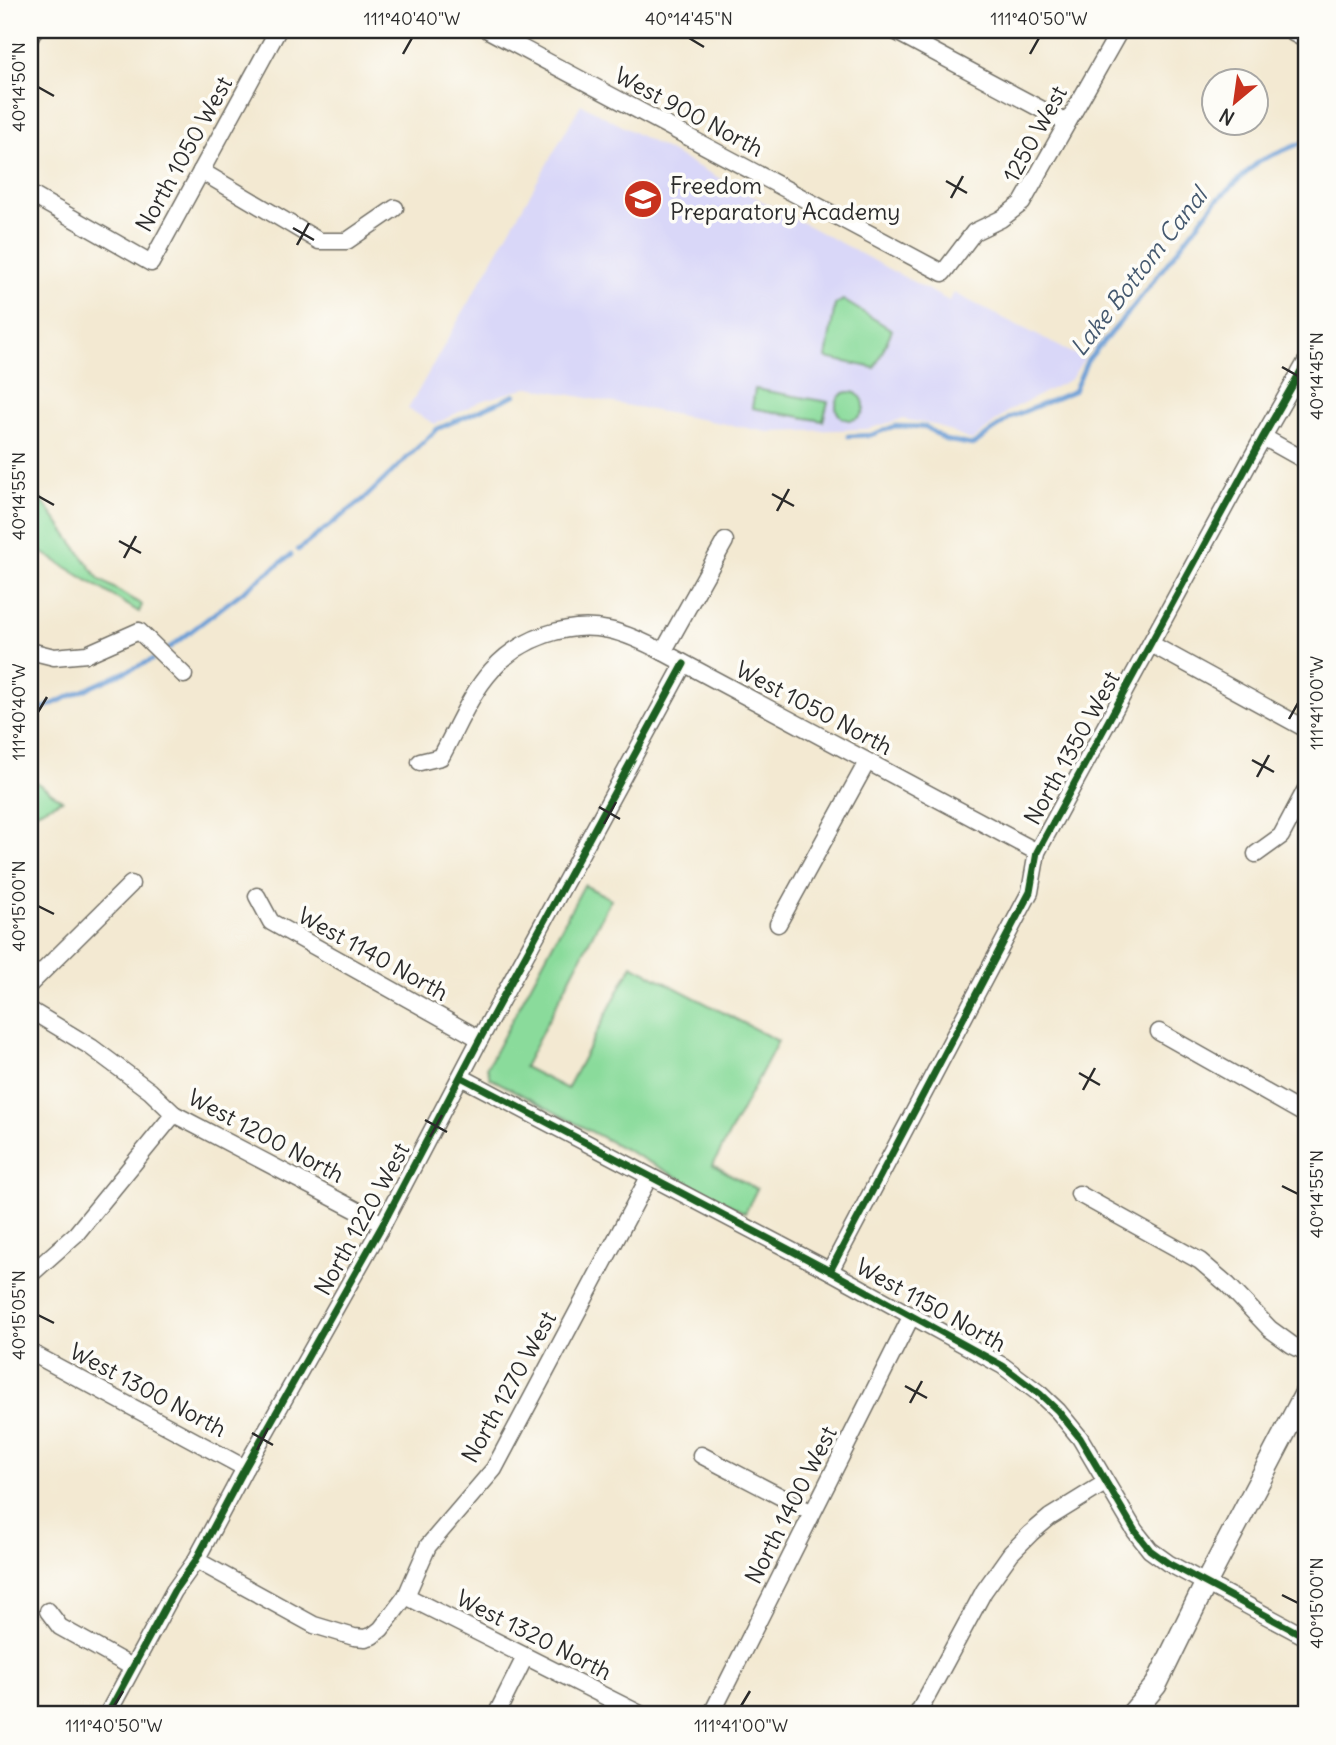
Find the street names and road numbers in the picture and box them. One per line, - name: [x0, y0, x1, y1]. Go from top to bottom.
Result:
- street label: West 900 North: [610, 60, 769, 163]
- street label: North 1050 West: [129, 71, 238, 237]
- street label: 1250 West: [996, 80, 1073, 187]
- street label: West 1050 North: [731, 654, 898, 761]
- street label: North 1350 West: [1017, 666, 1126, 830]
- street label: West 1140 North: [293, 900, 453, 1007]
- street label: West 1200 North: [183, 1082, 349, 1189]
- street label: North 1220 West: [308, 1137, 416, 1300]
- street label: West 1150 North: [851, 1251, 1011, 1358]
- street label: North 1270 West: [455, 1306, 562, 1468]
- street label: West 1300 North: [65, 1336, 231, 1443]
- street label: North 1400 West: [738, 1421, 843, 1589]
- street label: West 1320 North: [452, 1583, 617, 1686]

